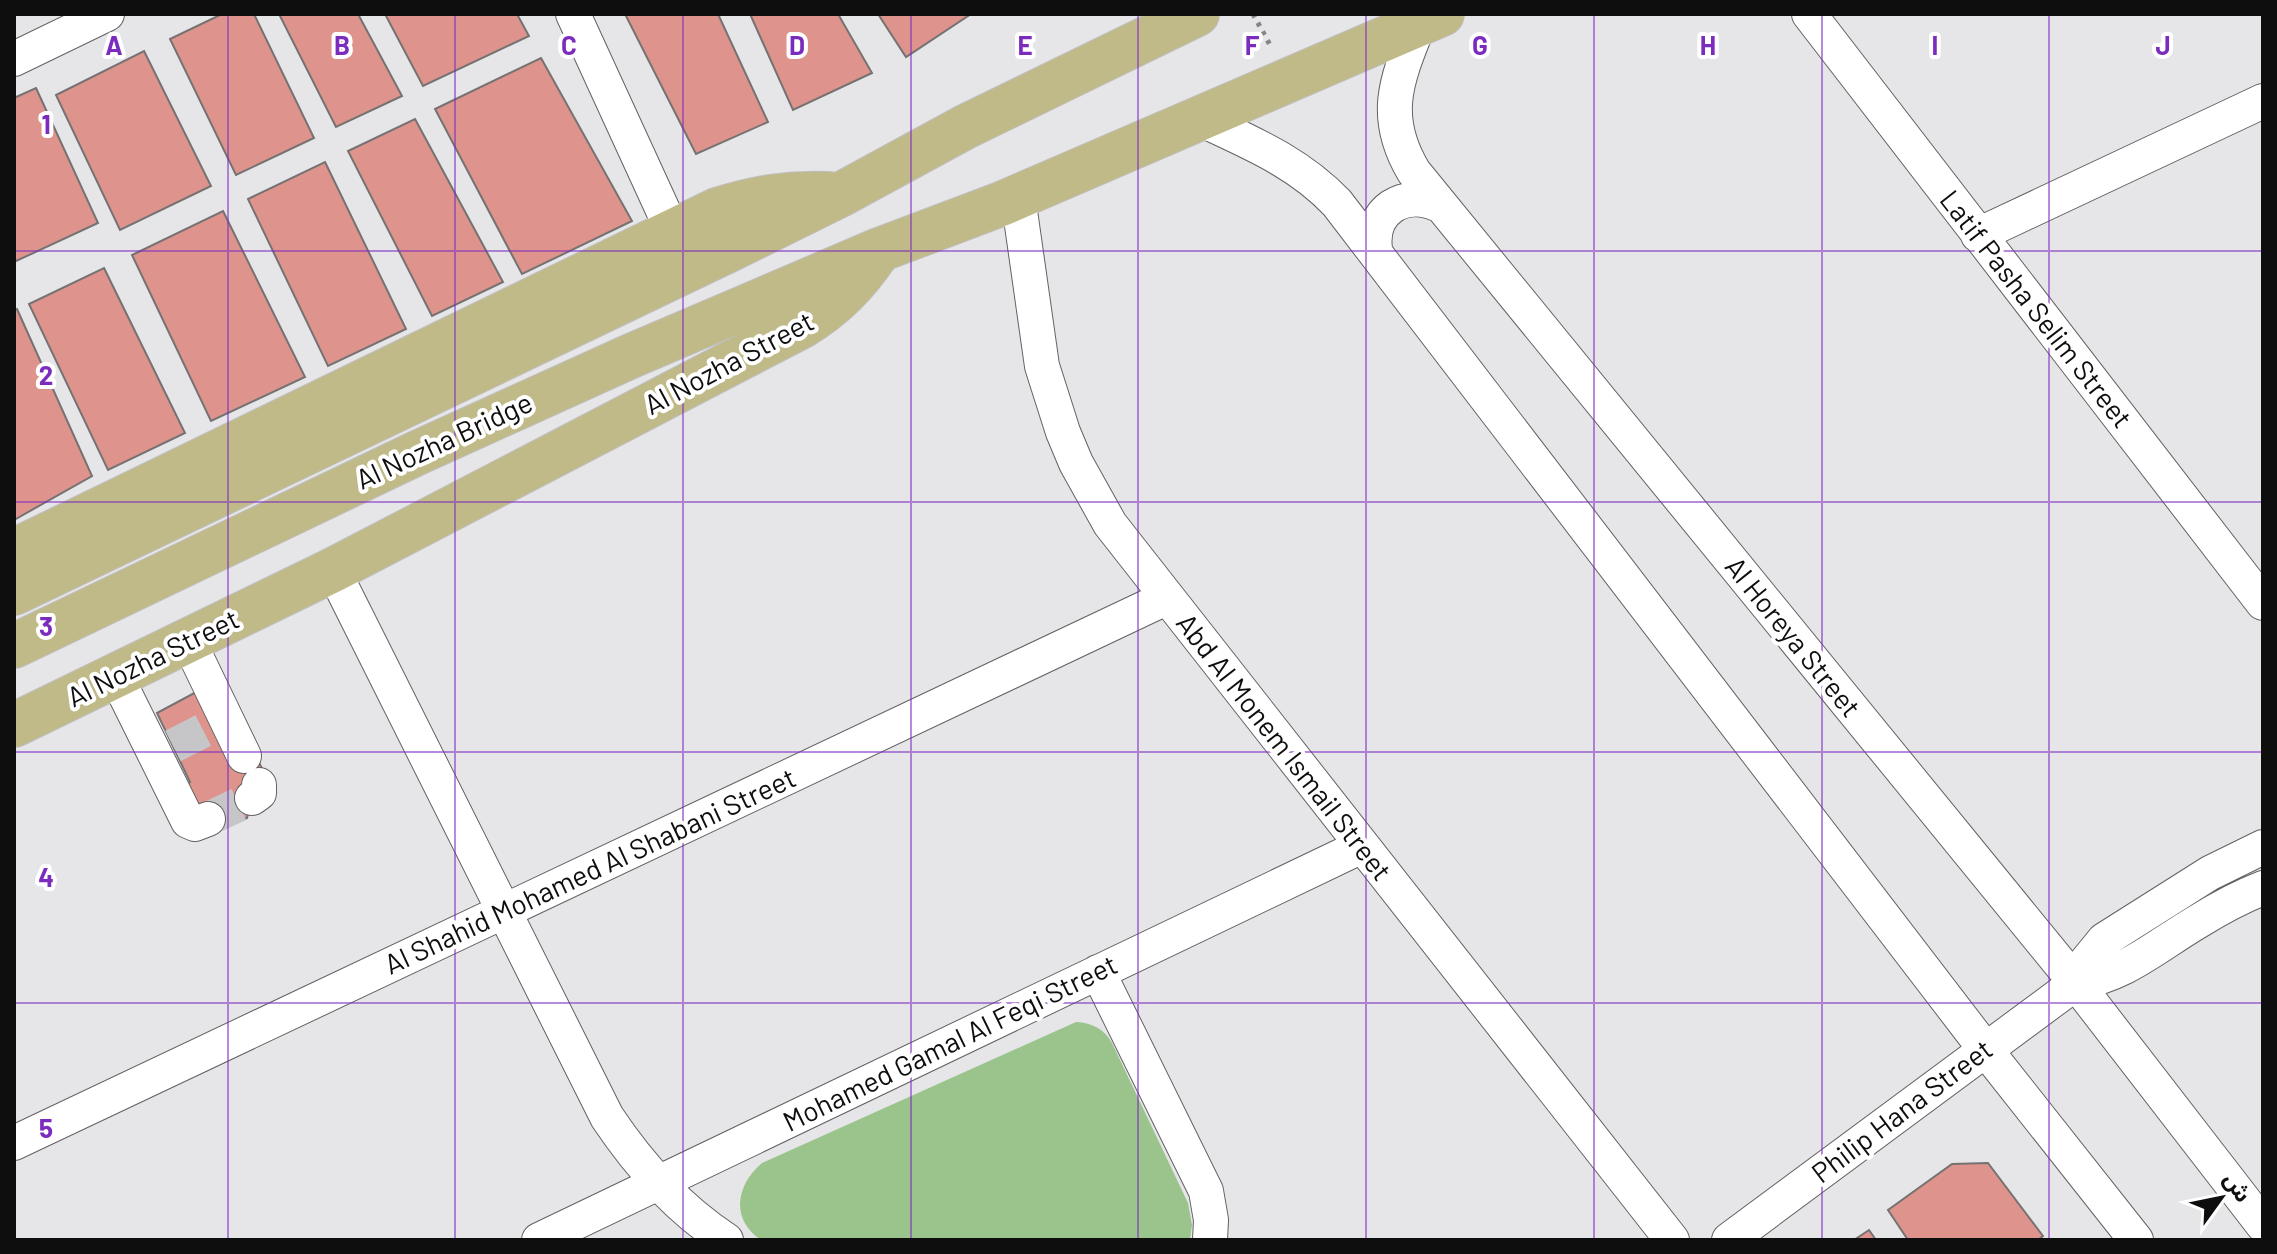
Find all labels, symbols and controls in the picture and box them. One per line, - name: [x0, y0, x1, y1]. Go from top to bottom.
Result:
- text: A: [105, 29, 123, 60]
- text: B: [334, 29, 350, 60]
- text: C: [561, 29, 577, 60]
- text: D: [789, 29, 805, 60]
- text: E: [1017, 29, 1033, 60]
- text: F: [1245, 29, 1260, 60]
- text: G: [1472, 29, 1488, 60]
- text: H: [1700, 29, 1716, 60]
- text: I: [1932, 29, 1938, 60]
- text: J: [2155, 29, 2171, 60]
- text: 1: [41, 108, 51, 139]
- street label: Latif Pasha Selim Street: [1933, 183, 2140, 434]
- street label: Al Nozha Street: [638, 303, 819, 421]
- text: 2: [39, 359, 53, 390]
- street label: Al Nozha Bridge: [350, 384, 537, 496]
- street label: Al Horeya Street: [1719, 549, 1869, 723]
- street label: Al Nozha Street: [61, 601, 244, 713]
- street label: Abd Al Monem Ismail Street: [1170, 606, 1400, 887]
- text: 3: [39, 610, 53, 641]
- street label: Al Shahid Mohamed Al Shabani Street: [378, 760, 801, 981]
- text: 4: [38, 861, 54, 892]
- street label: Mohamed Gamal Al Feqi Street: [777, 946, 1122, 1138]
- street label: Philip Hana Street: [1804, 1031, 1998, 1189]
- text: 5: [39, 1112, 53, 1143]
- north arrow: [2181, 1158, 2261, 1238]
- text: ش: [2219, 1167, 2258, 1207]

